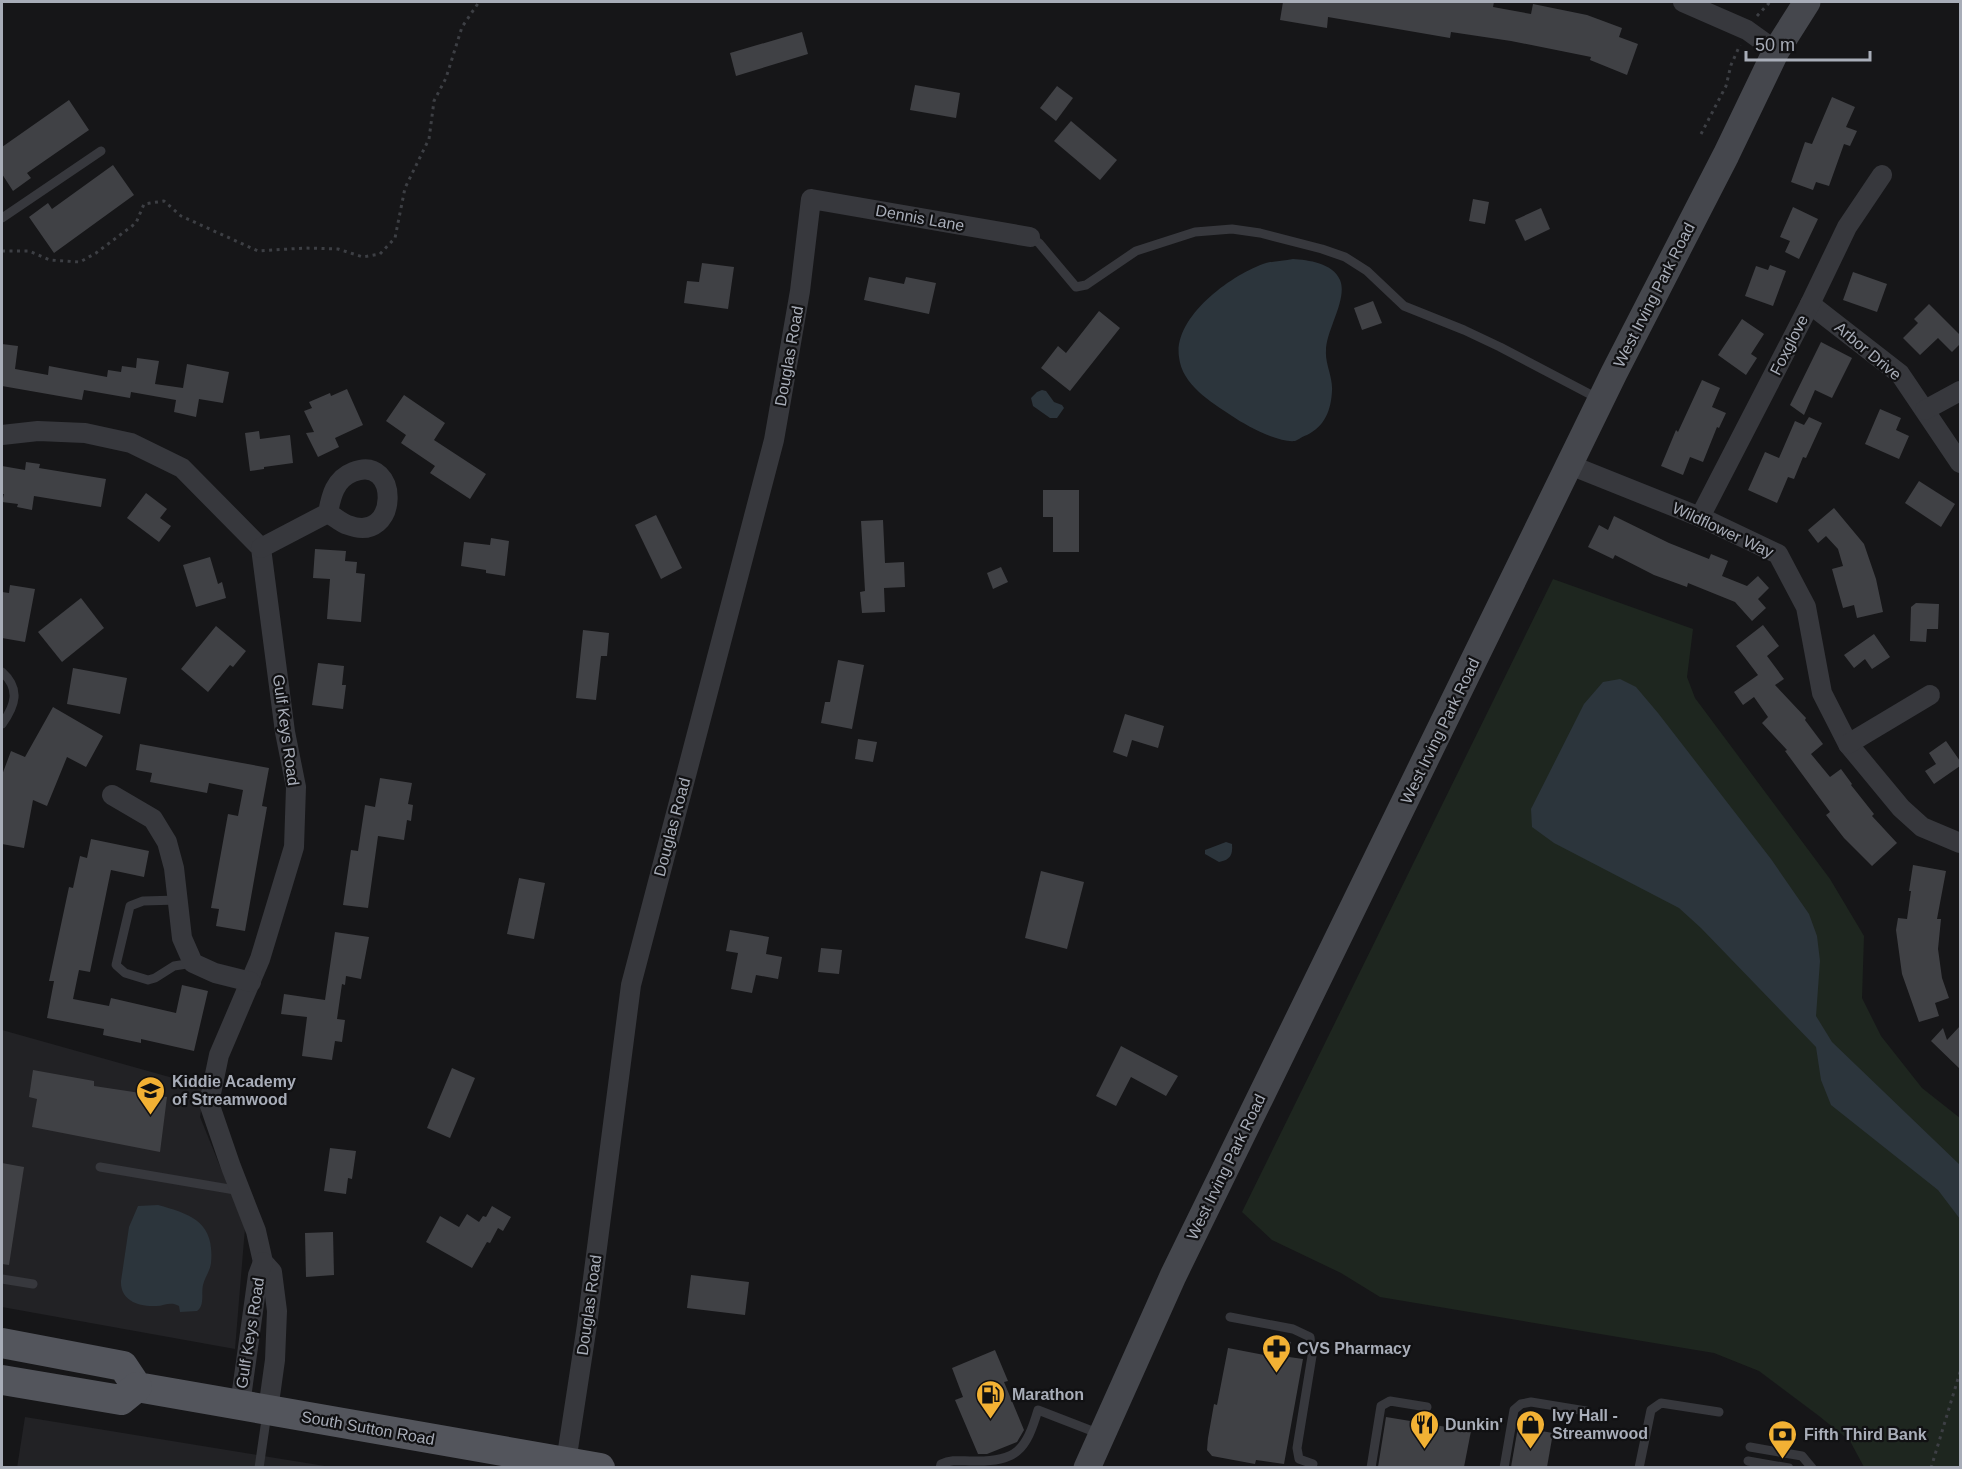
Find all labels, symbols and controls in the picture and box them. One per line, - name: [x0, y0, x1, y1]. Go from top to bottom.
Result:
- scale bar: [1746, 24, 1870, 62]
- text: 50 m: [1755, 35, 1795, 55]
- street label: Dennis Lane: [874, 202, 966, 234]
- street label: West Irving Park Road: [1610, 220, 1698, 370]
- street label: Douglas Road: [772, 305, 806, 407]
- street label: Foxglove: [1767, 312, 1811, 378]
- street label: Arbor Drive: [1832, 318, 1905, 384]
- street label: Wildflower Way: [1670, 499, 1776, 561]
- street label: West Irving Park Road: [1397, 655, 1483, 807]
- street label: Gulf Keys Road: [270, 673, 302, 787]
- street label: Douglas Road: [651, 776, 693, 878]
- place label: Kiddie Academy of Streamwood: [172, 1073, 296, 1108]
- school or university icon: Kiddie Academy of Streamwood: [135, 1074, 167, 1116]
- street label: West Irving Park Road: [1183, 1091, 1269, 1243]
- street label: Douglas Road: [574, 1254, 604, 1356]
- street label: Gulf Keys Road: [233, 1276, 267, 1390]
- pharmacy icon: CVS Pharmacy: [1260, 1332, 1292, 1374]
- place label: CVS Pharmacy: [1297, 1340, 1411, 1357]
- fuel station icon: Marathon: [975, 1378, 1007, 1420]
- place label: Marathon: [1012, 1386, 1084, 1403]
- place label: Ivy Hall - Streamwood: [1552, 1407, 1648, 1442]
- street label: South Sutton Road: [300, 1408, 436, 1448]
- restaurant icon: Dunkin': [1408, 1408, 1440, 1450]
- shop icon: Ivy Hall - Streamwood: [1515, 1408, 1547, 1450]
- place label: Dunkin': [1445, 1416, 1503, 1433]
- bank icon: Fifth Third Bank: [1767, 1418, 1799, 1460]
- place label: Fifth Third Bank: [1804, 1426, 1927, 1443]

